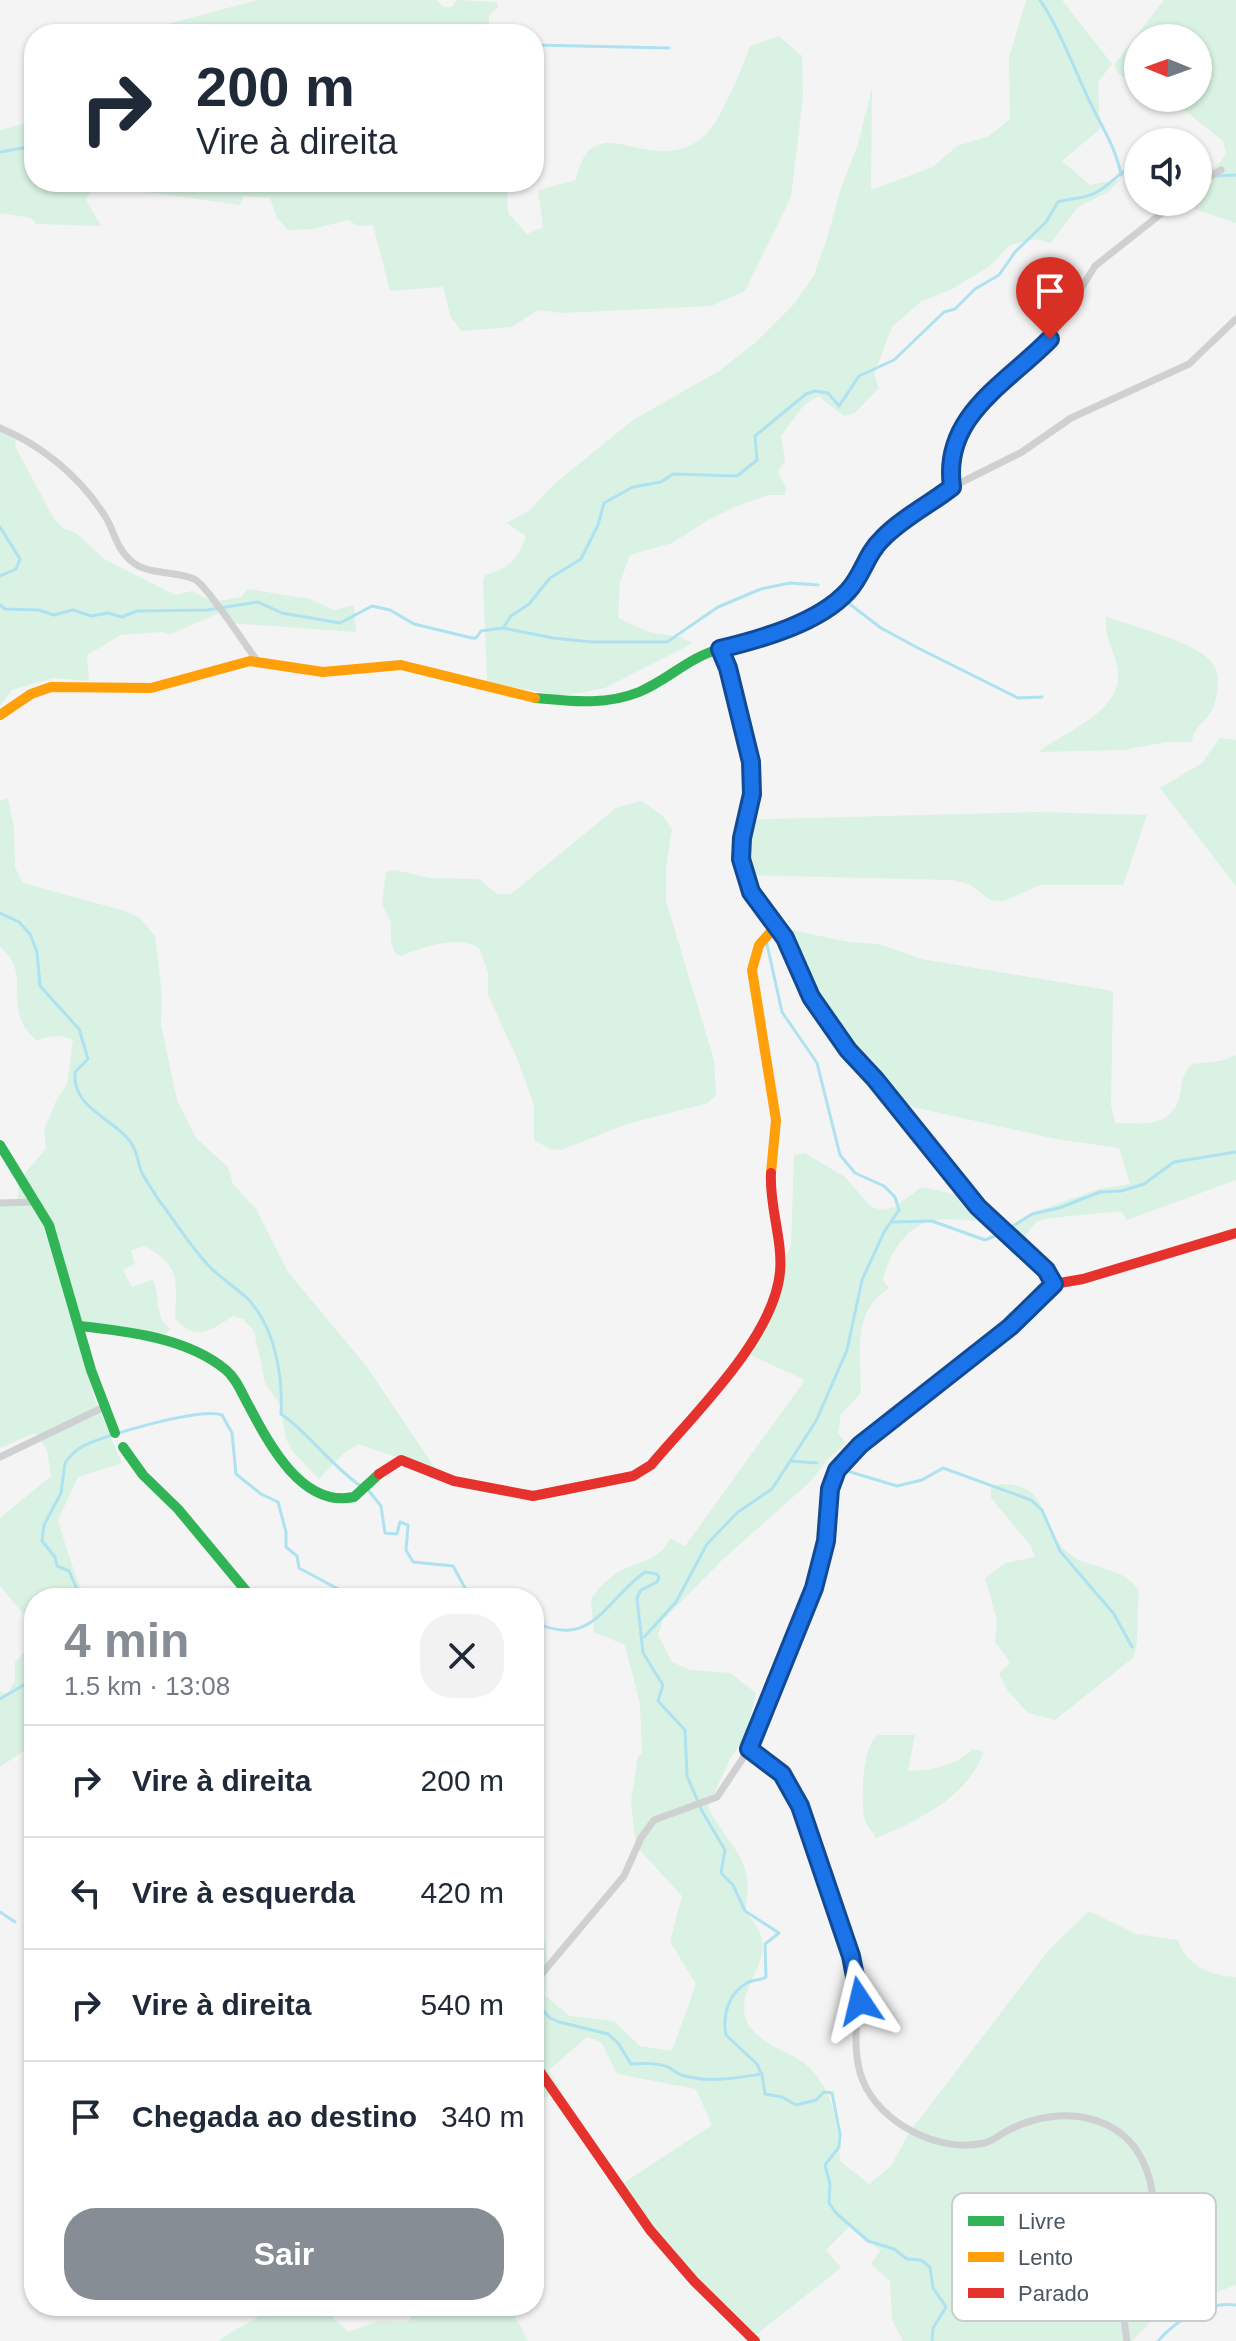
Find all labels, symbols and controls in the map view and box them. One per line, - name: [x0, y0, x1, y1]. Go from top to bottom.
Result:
- north arrow: [1124, 24, 1212, 112]
- map controls: [1124, 24, 1212, 216]
- text: 200 m: [196, 55, 355, 118]
- icon: right: [64, 56, 168, 160]
- text: Vire à direita: [196, 121, 397, 162]
- button: sound: [1124, 128, 1212, 216]
- pin: [1016, 257, 1084, 339]
- icon: arrive: [1028, 269, 1072, 313]
- text: 4 min: [64, 1614, 189, 1667]
- button: close: [420, 1614, 504, 1698]
- text: 1.5 km · 13:08: [64, 1671, 230, 1701]
- icon: right: [64, 1759, 108, 1803]
- text: Vire à direita: [132, 1764, 312, 1797]
- text: 200 m: [421, 1764, 504, 1797]
- icon: left: [64, 1871, 108, 1915]
- text: Vire à esquerda: [132, 1876, 355, 1909]
- text: 420 m: [421, 1876, 504, 1909]
- position arrow: [818, 1959, 902, 2043]
- icon: right: [64, 1983, 108, 2027]
- text: Vire à direita: [132, 1988, 312, 2021]
- text: 540 m: [421, 1988, 504, 2021]
- icon: arrive: [64, 2095, 108, 2139]
- text: Chegada ao destino: [132, 2100, 417, 2133]
- text: 340 m: [441, 2100, 524, 2133]
- legend: [952, 2193, 1216, 2321]
- button: Sair: [64, 2208, 504, 2300]
- text: Livre: [1018, 2209, 1066, 2234]
- text: Lento: [1018, 2245, 1073, 2270]
- text: Parado: [1018, 2281, 1089, 2306]

